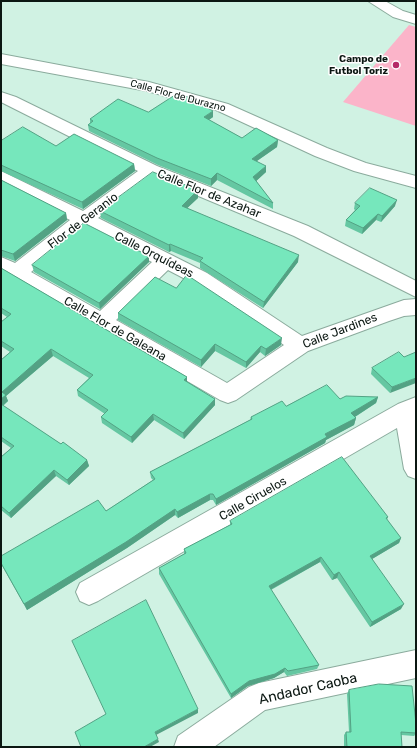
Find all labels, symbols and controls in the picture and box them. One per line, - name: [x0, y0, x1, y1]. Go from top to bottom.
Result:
- place label: Campo de Futbol Toriz: [329, 53, 388, 76]
- marker: Campo de Futbol Toriz: [391, 60, 401, 70]
- street label: Calle Flor de Durazno: [129, 77, 227, 115]
- street label: Calle Flor de Azahar: [155, 167, 263, 221]
- street label: Flor de Geranio: [45, 190, 121, 252]
- street label: Calle Orquídeas: [112, 229, 196, 281]
- street label: Calle Flor de Galeana: [61, 294, 169, 364]
- street label: Calle Jardines: [301, 310, 379, 352]
- street label: Calle Ciruelos: [217, 474, 289, 524]
- street label: Andador Caoba: [257, 670, 359, 708]

